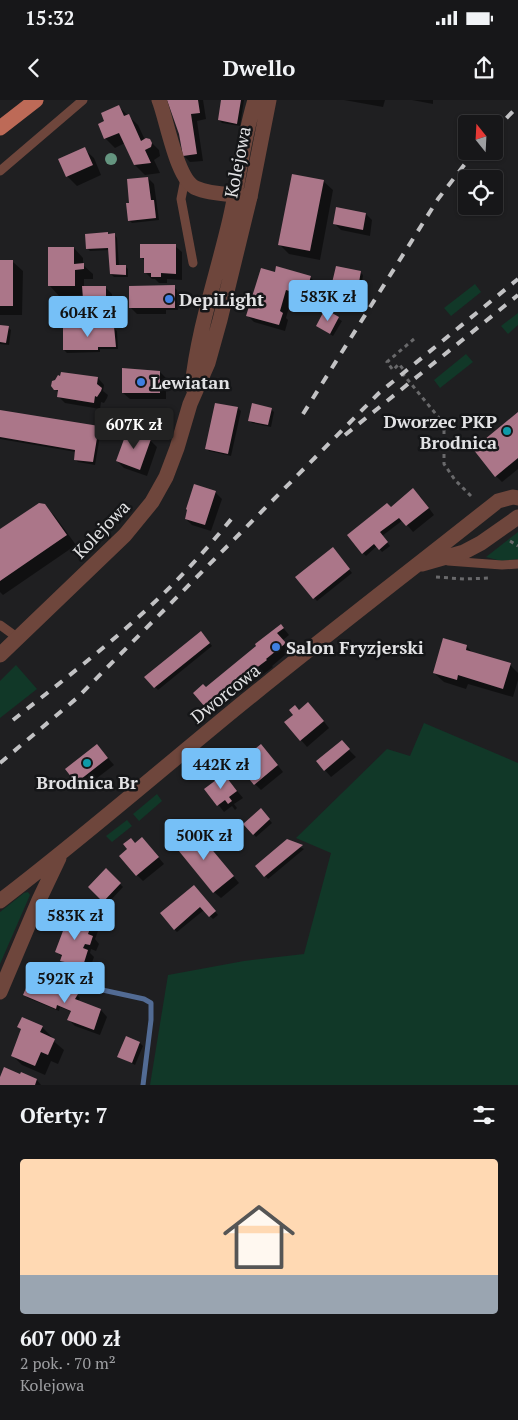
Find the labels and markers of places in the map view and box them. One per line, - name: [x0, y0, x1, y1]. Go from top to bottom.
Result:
- pin: 583K zł: [282, 280, 374, 322]
- place label: DepiLight: [179, 287, 264, 311]
- marker: DepiLight: [163, 293, 175, 305]
- pin: 604K zł: [42, 296, 134, 338]
- place label: Lewiatan: [151, 370, 230, 394]
- marker: Lewiatan: [135, 376, 147, 388]
- pin: 607K zł: [88, 408, 180, 450]
- place label: Dworzec PKP Brodnica: [383, 409, 497, 454]
- marker: Dworzec PKP Brodnica: [501, 425, 513, 437]
- place label: Salon Fryzjerski: [286, 635, 424, 659]
- marker: Salon Fryzjerski: [270, 641, 282, 653]
- pin: 442K zł: [175, 748, 267, 790]
- marker: Brodnica Br: [81, 757, 93, 769]
- place label: Brodnica Br: [36, 770, 138, 794]
- pin: 500K zł: [158, 818, 250, 861]
- pin: 583K zł: [29, 898, 121, 941]
- pin: 592K zł: [19, 962, 111, 1004]

